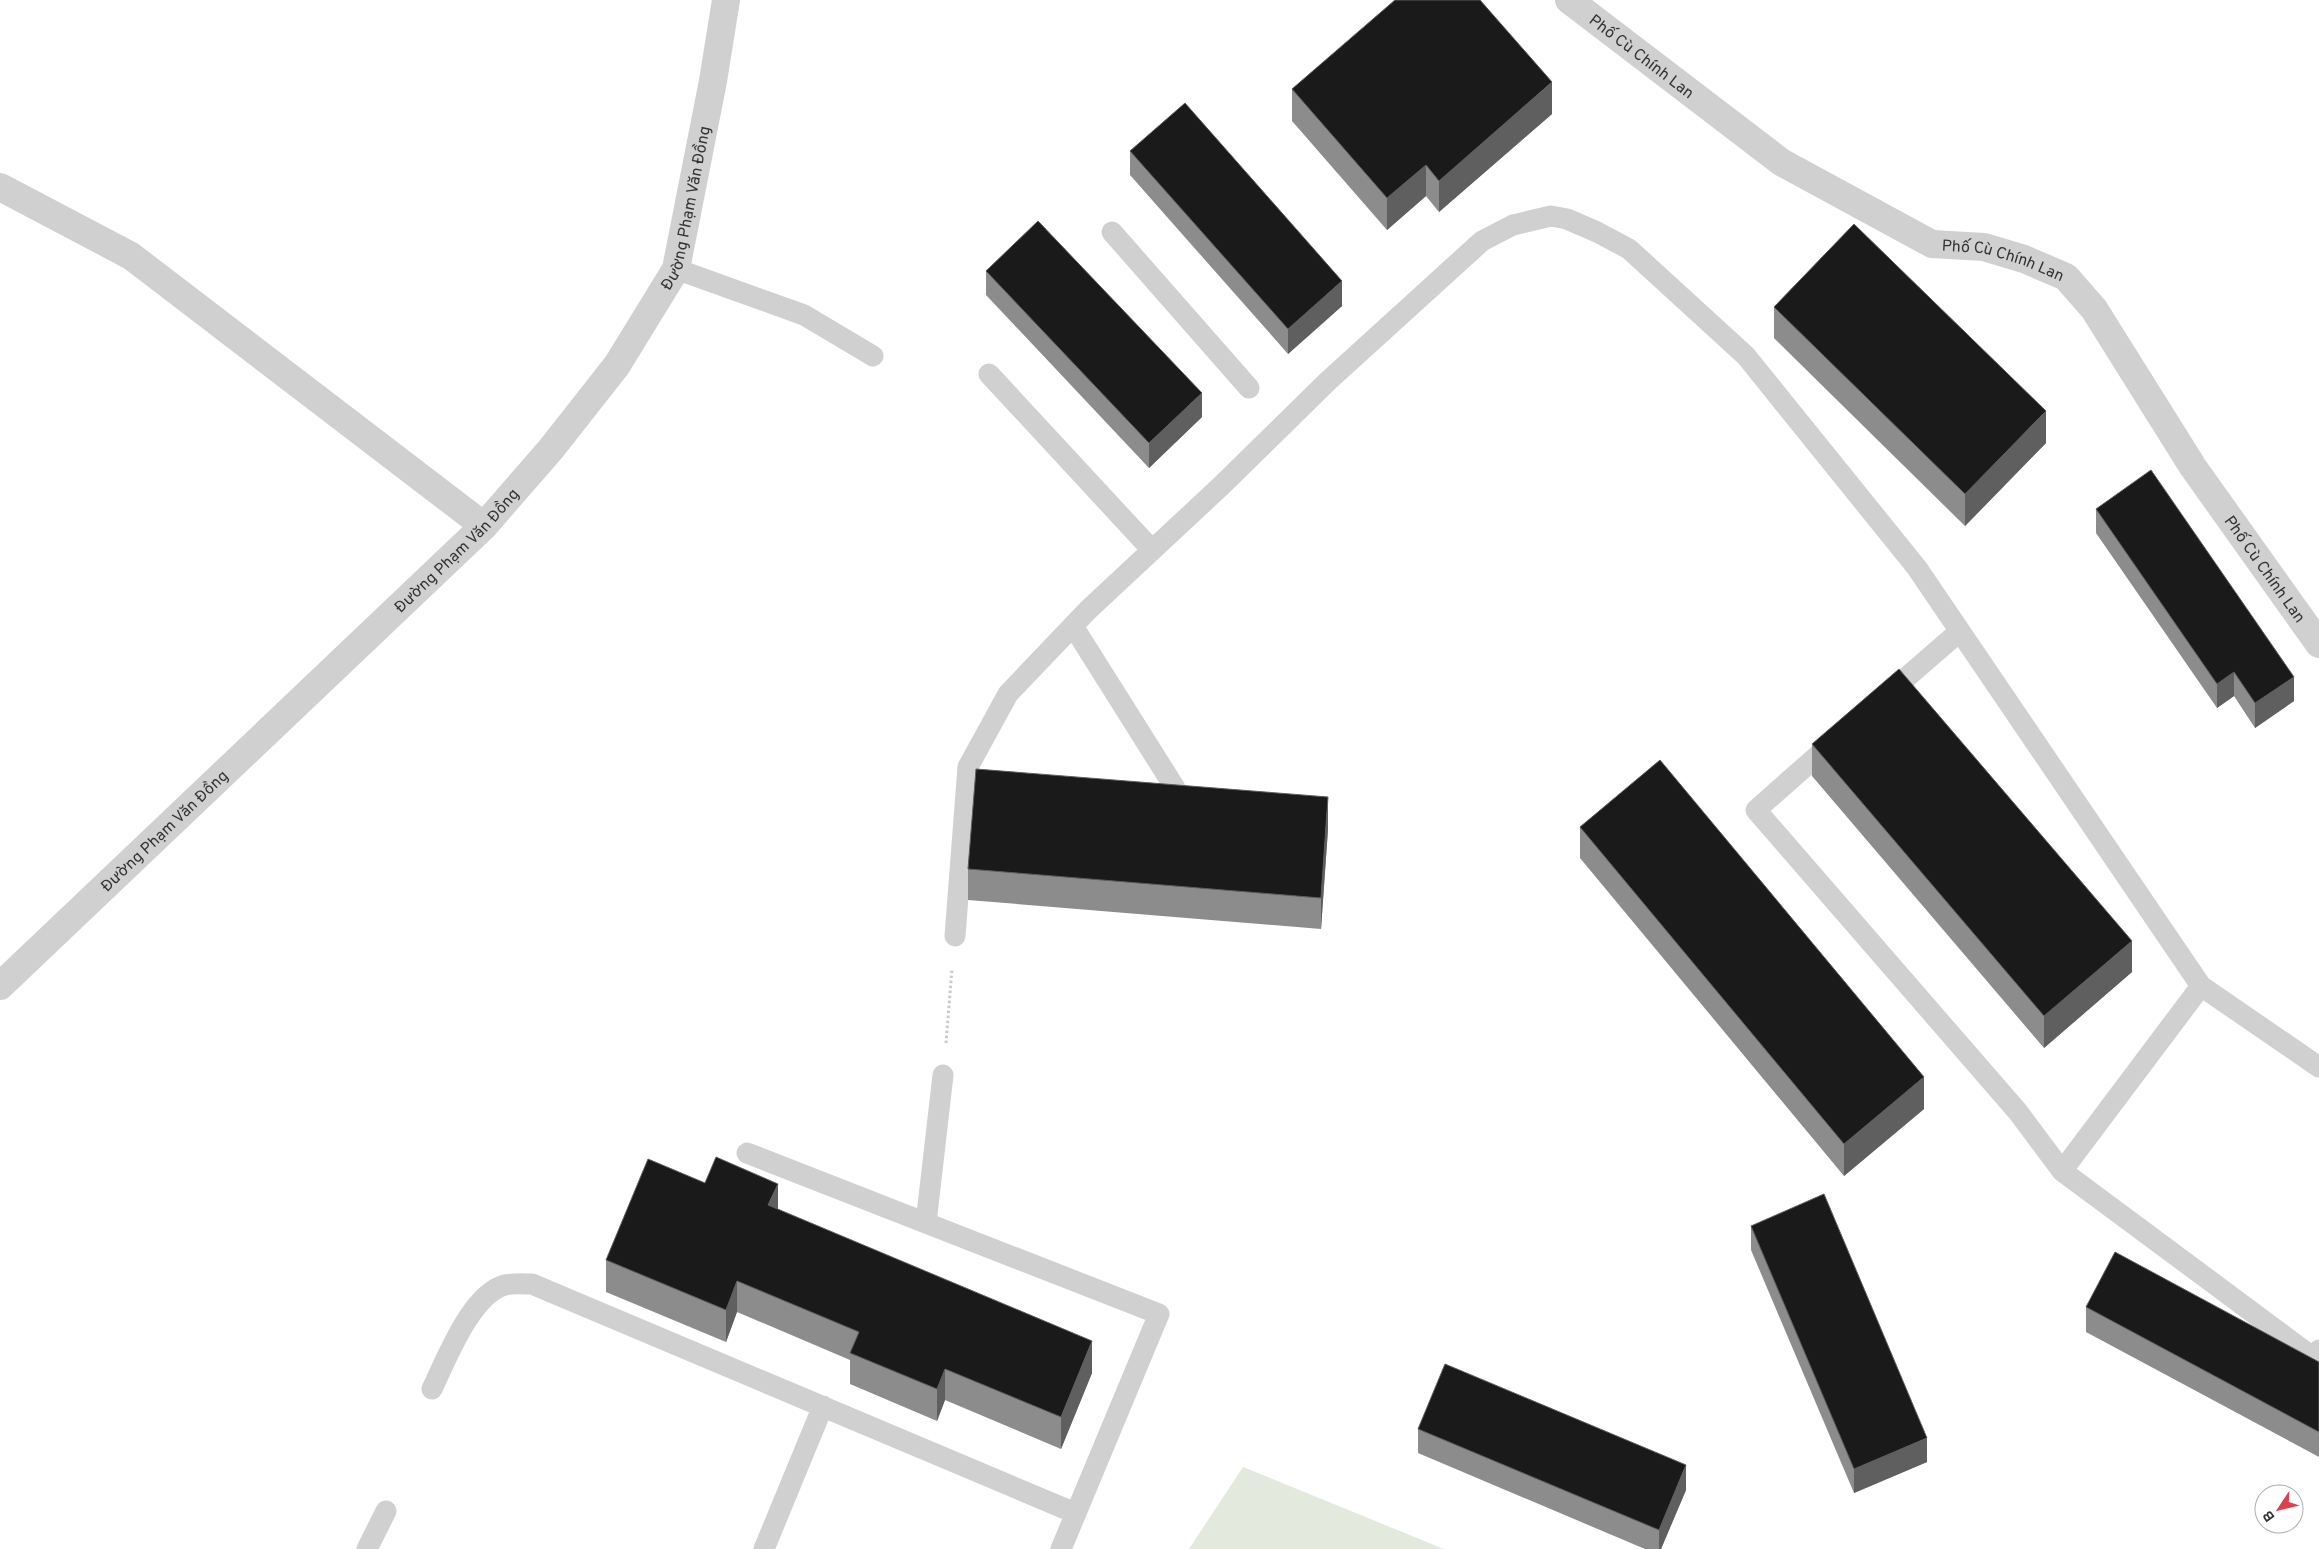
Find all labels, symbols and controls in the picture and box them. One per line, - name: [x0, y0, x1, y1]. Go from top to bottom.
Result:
- street label: Phố Cù Chính Lan: [1584, 11, 1697, 104]
- street label: Đường Phạm Văn Đồng: [657, 124, 716, 294]
- street label: Phố Cù Chính Lan: [1941, 237, 2067, 287]
- street label: Đường Phạm Văn Đồng: [391, 485, 524, 618]
- street label: Phố Cù Chính Lan: [2219, 512, 2309, 627]
- street label: Đường Phạm Văn Đồng: [97, 767, 233, 897]
- north arrow: [2254, 1484, 2304, 1534]
- text: B: [2260, 1507, 2279, 1524]

